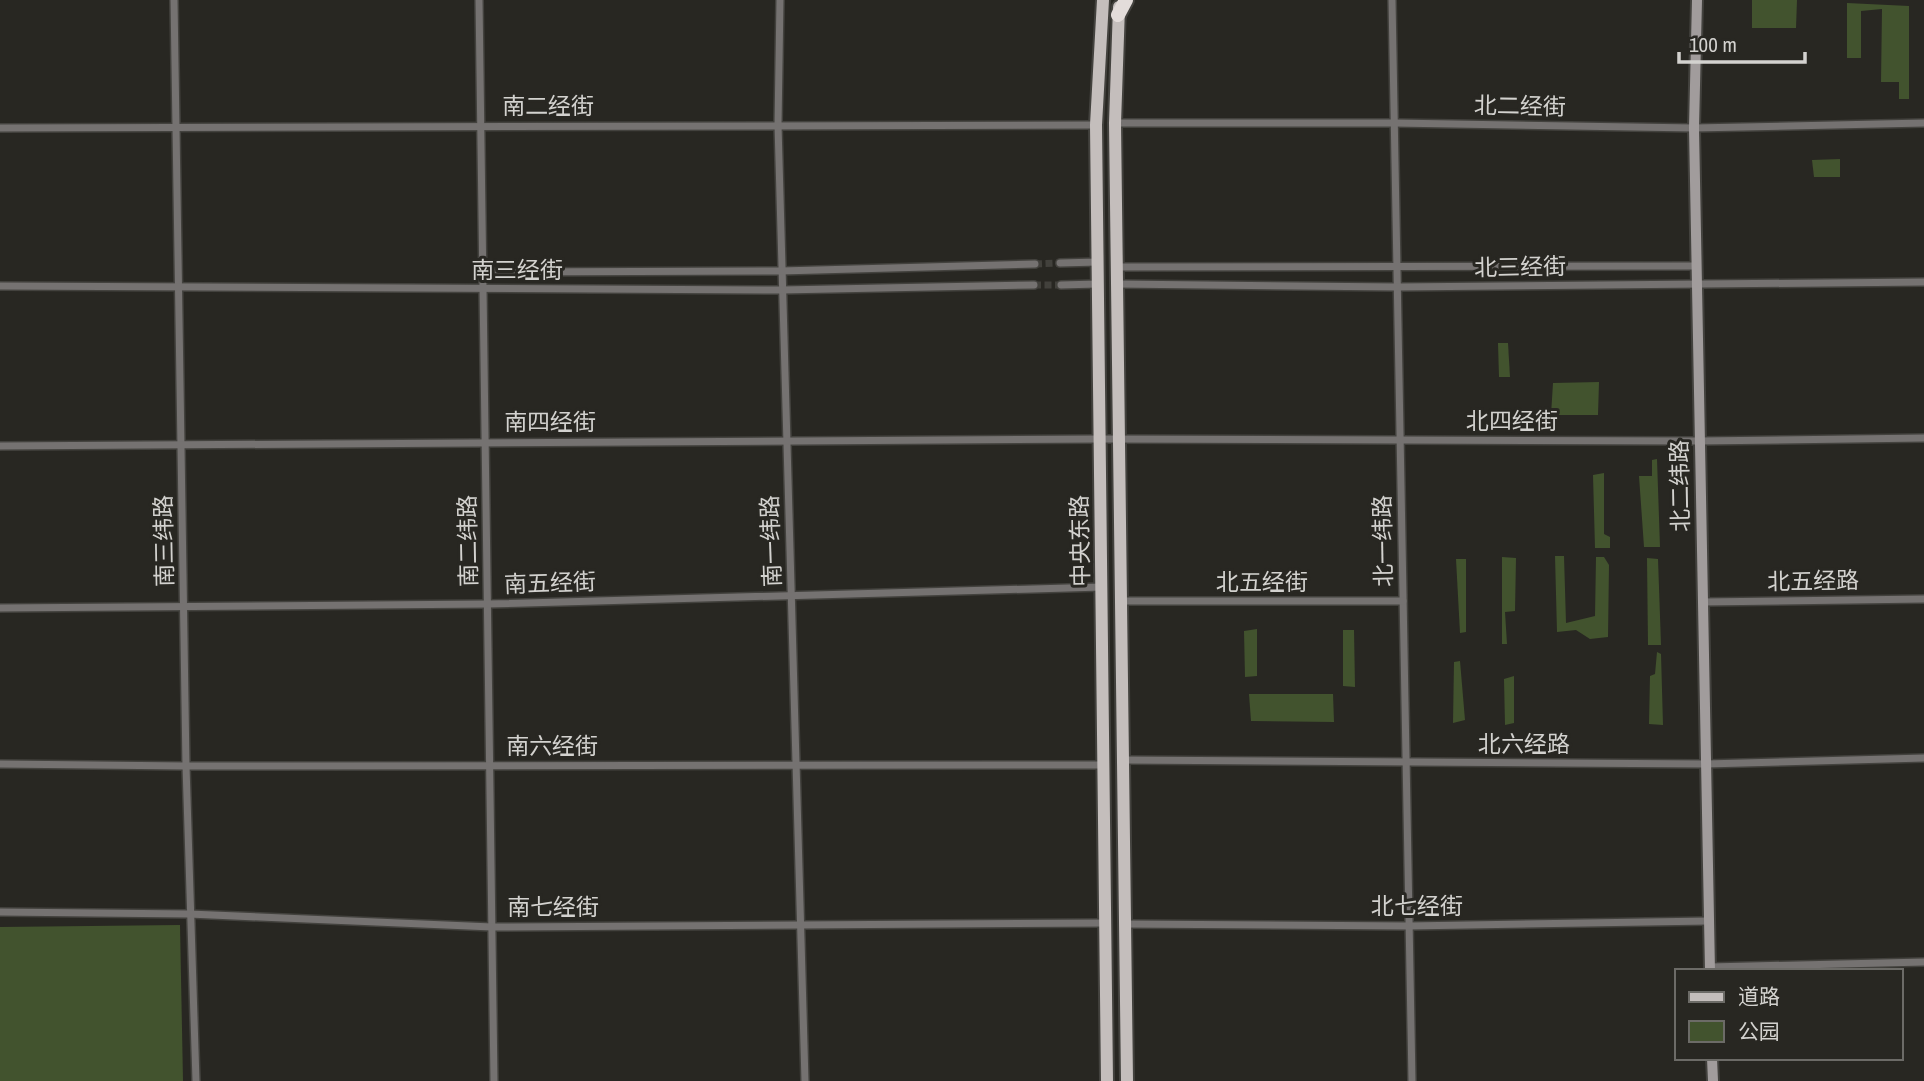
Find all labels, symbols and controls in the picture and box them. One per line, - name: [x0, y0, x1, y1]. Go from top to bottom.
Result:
- scale bar: [1679, 21, 1805, 65]
- text: 100 m: [1689, 30, 1737, 59]
- street label: 北二经街: [1474, 89, 1566, 122]
- street label: 南二经街: [502, 90, 594, 121]
- street label: 北三经街: [1474, 250, 1566, 283]
- street label: 南三经街: [471, 254, 563, 285]
- street label: 北四经街: [1466, 405, 1558, 436]
- street label: 南四经街: [504, 406, 596, 437]
- street label: 北二纬路: [1663, 440, 1696, 532]
- street label: 南三纬路: [147, 495, 180, 587]
- street label: 南二纬路: [451, 495, 484, 587]
- street label: 南一纬路: [753, 495, 788, 588]
- street label: 中央东路: [1063, 495, 1096, 587]
- street label: 北一纬路: [1366, 495, 1399, 587]
- street label: 北五经路: [1767, 564, 1859, 597]
- street label: 南五经街: [503, 565, 596, 600]
- street label: 北五经街: [1216, 566, 1308, 597]
- street label: 北六经路: [1478, 728, 1570, 759]
- street label: 南六经街: [506, 730, 598, 761]
- street label: 北七经街: [1371, 890, 1463, 921]
- street label: 南七经街: [507, 891, 599, 922]
- legend: [1675, 969, 1903, 1060]
- text: 道路: [1738, 982, 1780, 1011]
- text: 公园: [1738, 1017, 1780, 1046]

